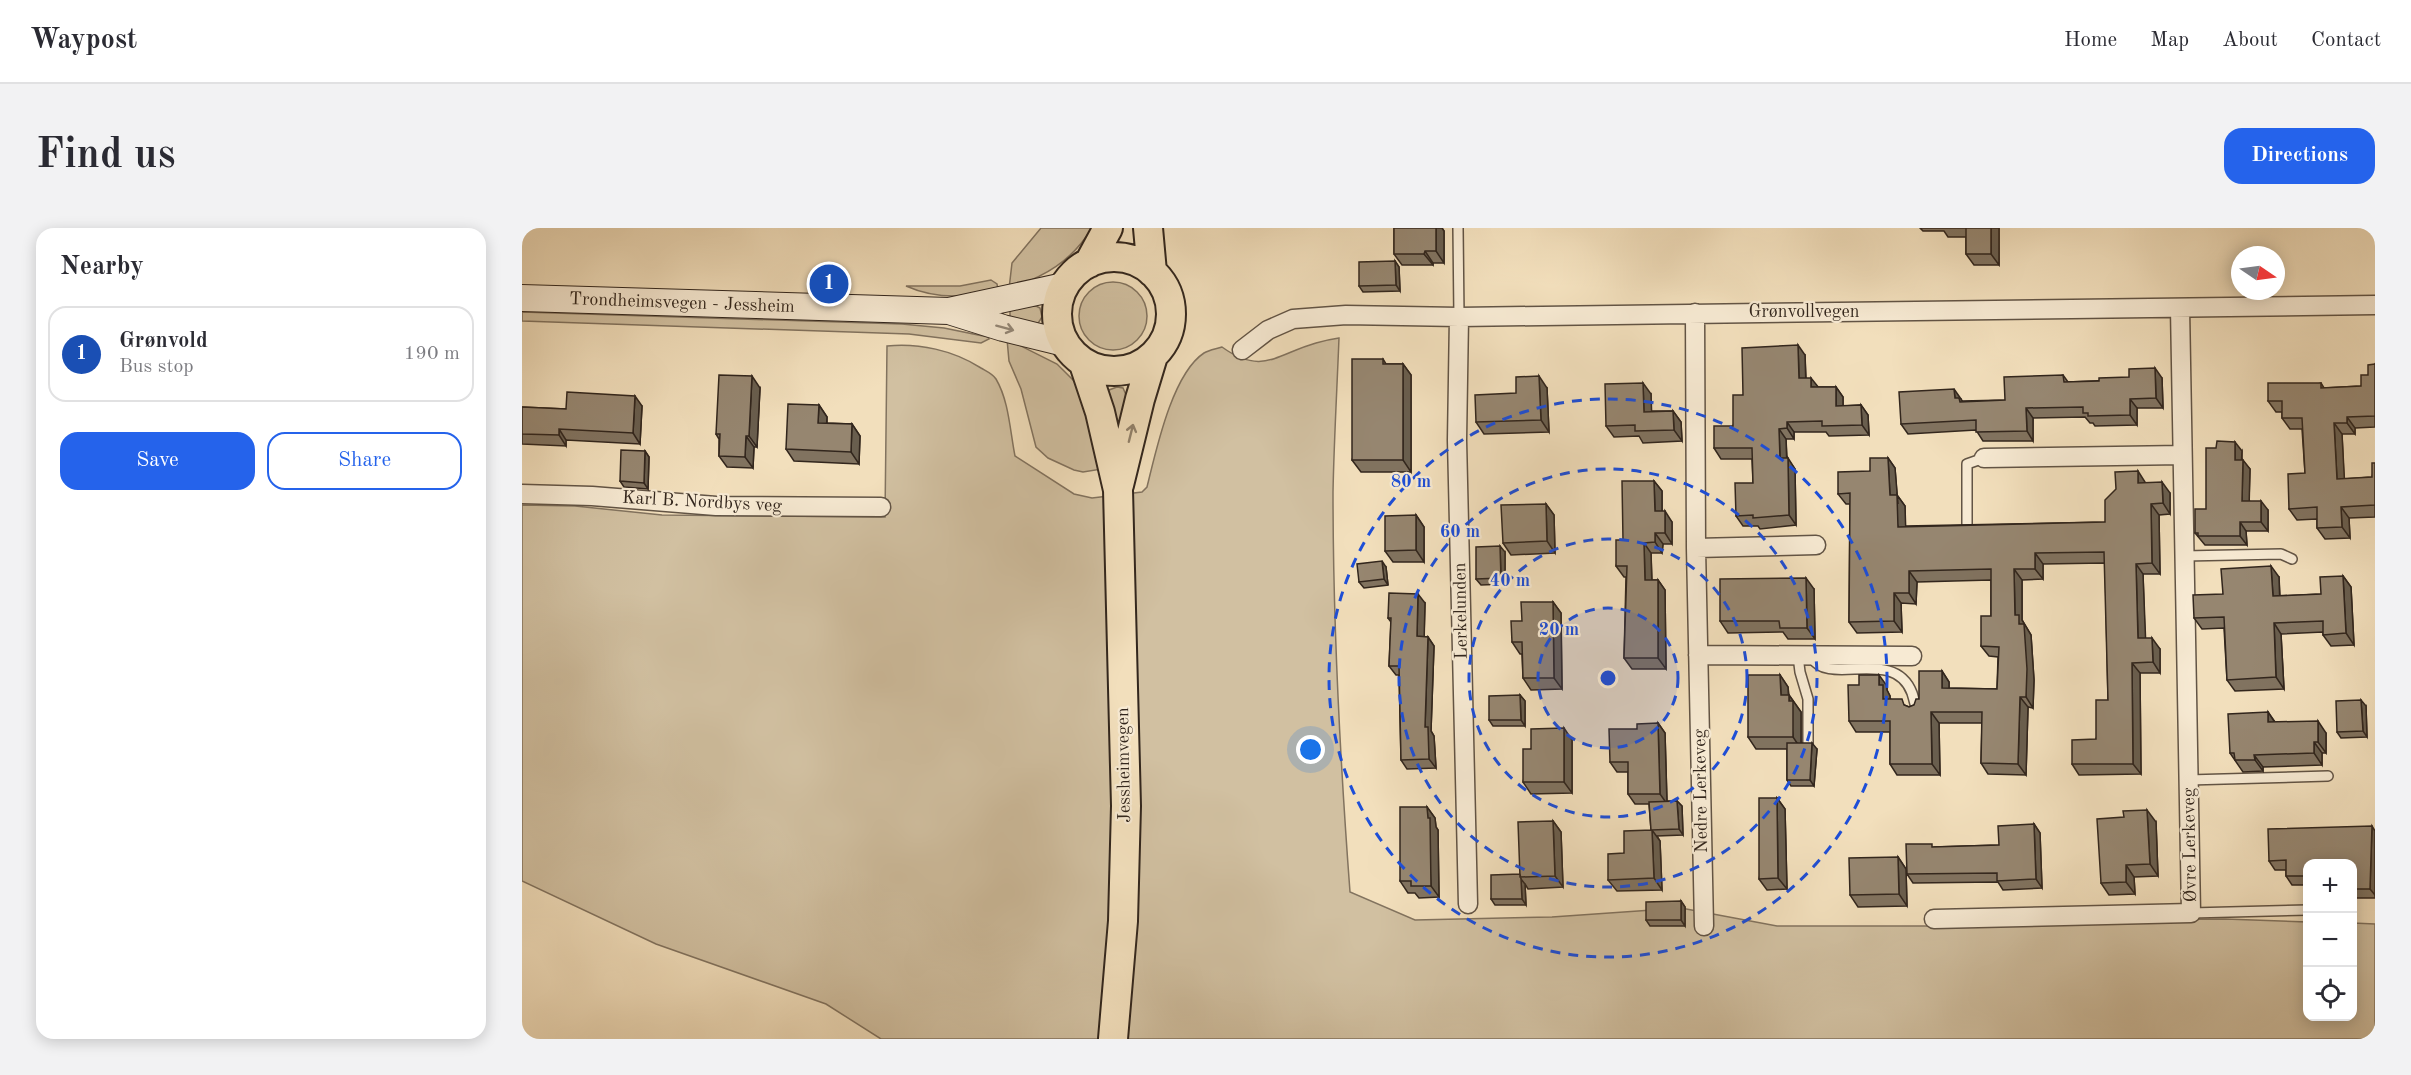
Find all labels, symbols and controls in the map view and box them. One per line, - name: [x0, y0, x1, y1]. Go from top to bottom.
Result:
- text: Waypost: [30, 27, 137, 55]
- text: Home: [2064, 30, 2117, 51]
- text: Map: [2150, 30, 2189, 51]
- text: About: [2222, 30, 2278, 51]
- text: Contact: [2311, 30, 2381, 51]
- button: Directions: [2224, 128, 2375, 184]
- text: Find us: [36, 135, 175, 177]
- north arrow: [2231, 246, 2285, 300]
- text: Nearby: [60, 254, 144, 280]
- pin: 1: [810, 262, 848, 306]
- street label: Trondheimsvegen - Jessheim: [569, 290, 795, 316]
- street label: Grønvollvegen: [1749, 303, 1860, 321]
- one-way arrow: [995, 323, 1014, 334]
- text: Grønvold: [119, 330, 208, 352]
- text: 1: [76, 344, 87, 364]
- text: 190 m: [404, 344, 460, 364]
- text: Bus stop: [119, 357, 194, 377]
- one-way arrow: [1126, 424, 1138, 443]
- button: Save: [60, 432, 255, 490]
- button: Share: [267, 432, 462, 490]
- text: 80 m: [1391, 473, 1431, 491]
- street label: Karl B. Nordbys veg: [622, 489, 783, 515]
- text: 60 m: [1440, 523, 1480, 541]
- street label: Lerkelunden: [1451, 562, 1471, 660]
- text: 40 m: [1490, 572, 1530, 590]
- text: 20 m: [1539, 621, 1579, 639]
- centre of rings: [1598, 668, 1618, 688]
- street label: Jessheimvegen: [1114, 707, 1134, 823]
- street label: Nedre Lerkeveg: [1691, 728, 1711, 853]
- your location: [1296, 735, 1325, 764]
- street label: Øvre Lerkeveg: [2180, 787, 2200, 903]
- map controls: [2303, 859, 2357, 1021]
- button: +: [2303, 859, 2357, 913]
- button: −: [2303, 913, 2357, 967]
- button: locate: [2303, 967, 2357, 1021]

